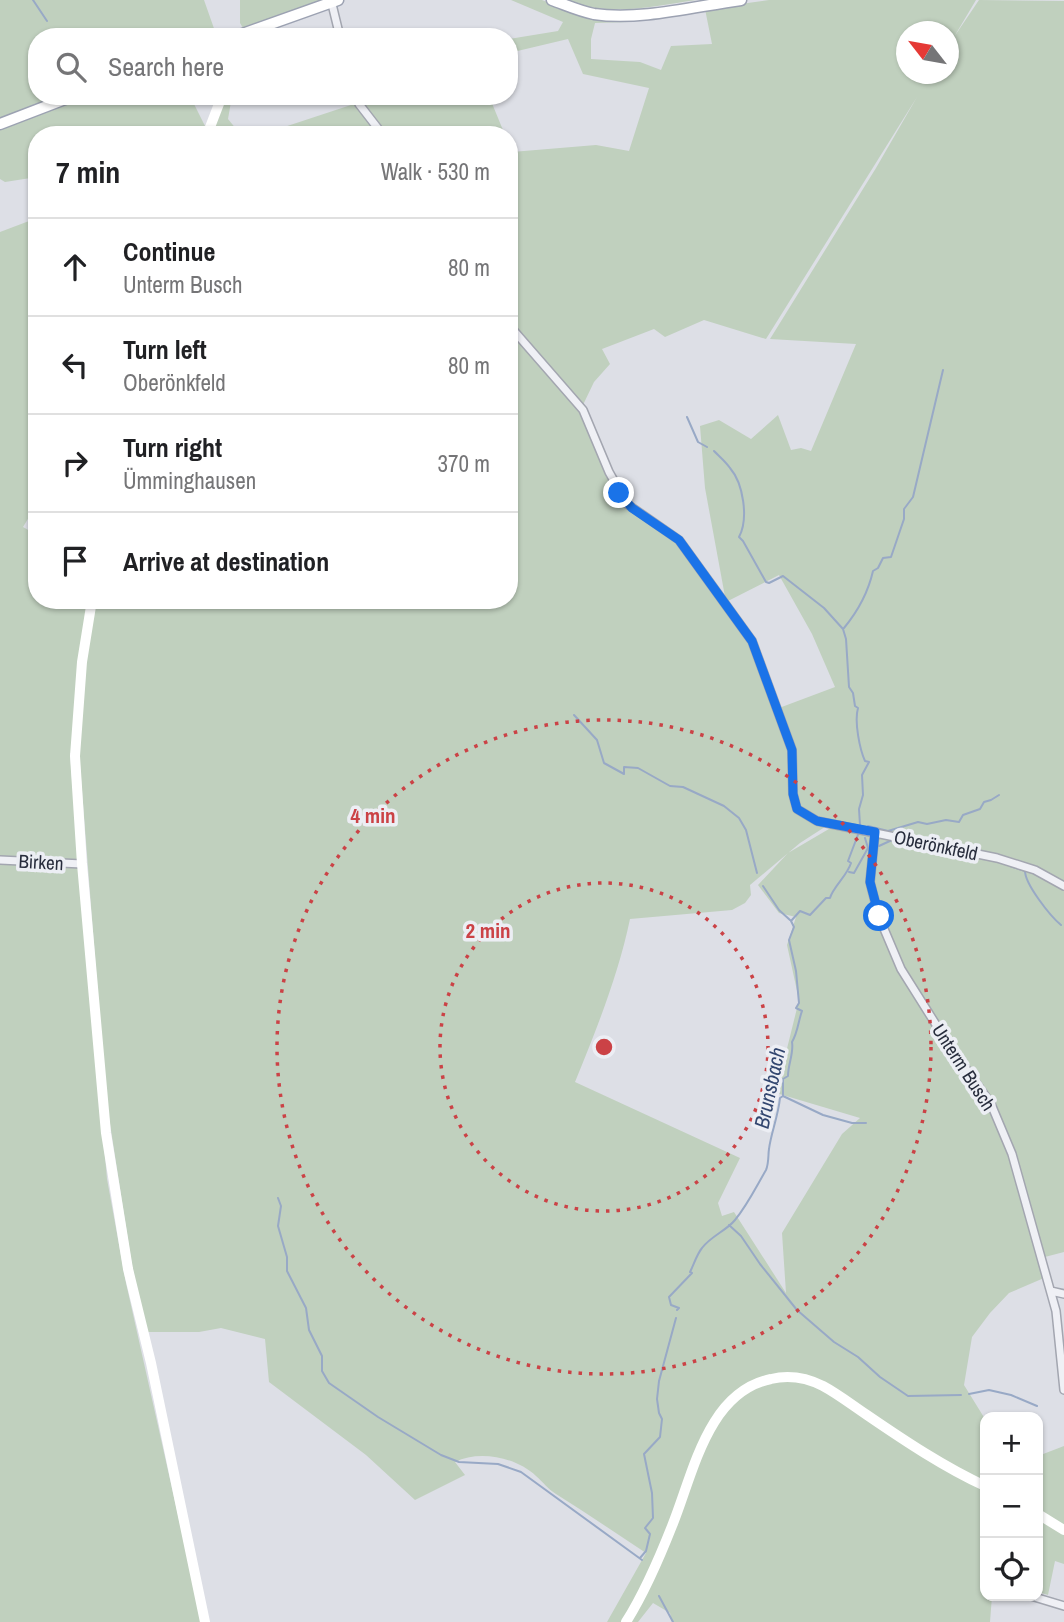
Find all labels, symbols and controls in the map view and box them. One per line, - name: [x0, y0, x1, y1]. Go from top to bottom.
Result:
- north arrow: [896, 21, 959, 84]
- search box: [28, 28, 518, 105]
- icon: search: [52, 48, 90, 86]
- text: Search here: [108, 49, 224, 84]
- text: 7 min: [56, 152, 120, 192]
- text: Walk · 530 m: [381, 156, 490, 187]
- text: Continue: [123, 234, 215, 269]
- icon: ahead: [56, 248, 94, 286]
- text: 80 m: [448, 252, 490, 283]
- text: Unterm Busch: [123, 269, 243, 300]
- text: Turn left: [123, 332, 207, 367]
- icon: left: [56, 346, 94, 384]
- text: 80 m: [448, 350, 490, 381]
- text: Oberönkfeld: [123, 367, 226, 398]
- text: Turn right: [123, 430, 222, 465]
- icon: right: [56, 444, 94, 482]
- text: 370 m: [438, 448, 490, 479]
- text: Ümminghausen: [123, 465, 256, 496]
- route end: [603, 477, 634, 508]
- icon: arrive: [56, 542, 94, 580]
- text: Arrive at destination: [123, 544, 329, 579]
- text: 4 min: [351, 801, 395, 830]
- street label: Oberönkfeld: [892, 823, 980, 867]
- street label: Birken: [18, 848, 64, 876]
- route start: [863, 900, 894, 931]
- text: 2 min: [466, 916, 510, 945]
- street label: Unterm Busch: [926, 1019, 1002, 1115]
- centre of rings: [592, 1035, 616, 1059]
- water label: Brunsbach: [747, 1045, 792, 1131]
- map controls: [980, 1412, 1043, 1601]
- button: +: [980, 1412, 1043, 1475]
- button: −: [980, 1475, 1043, 1538]
- button: locate: [980, 1538, 1043, 1601]

